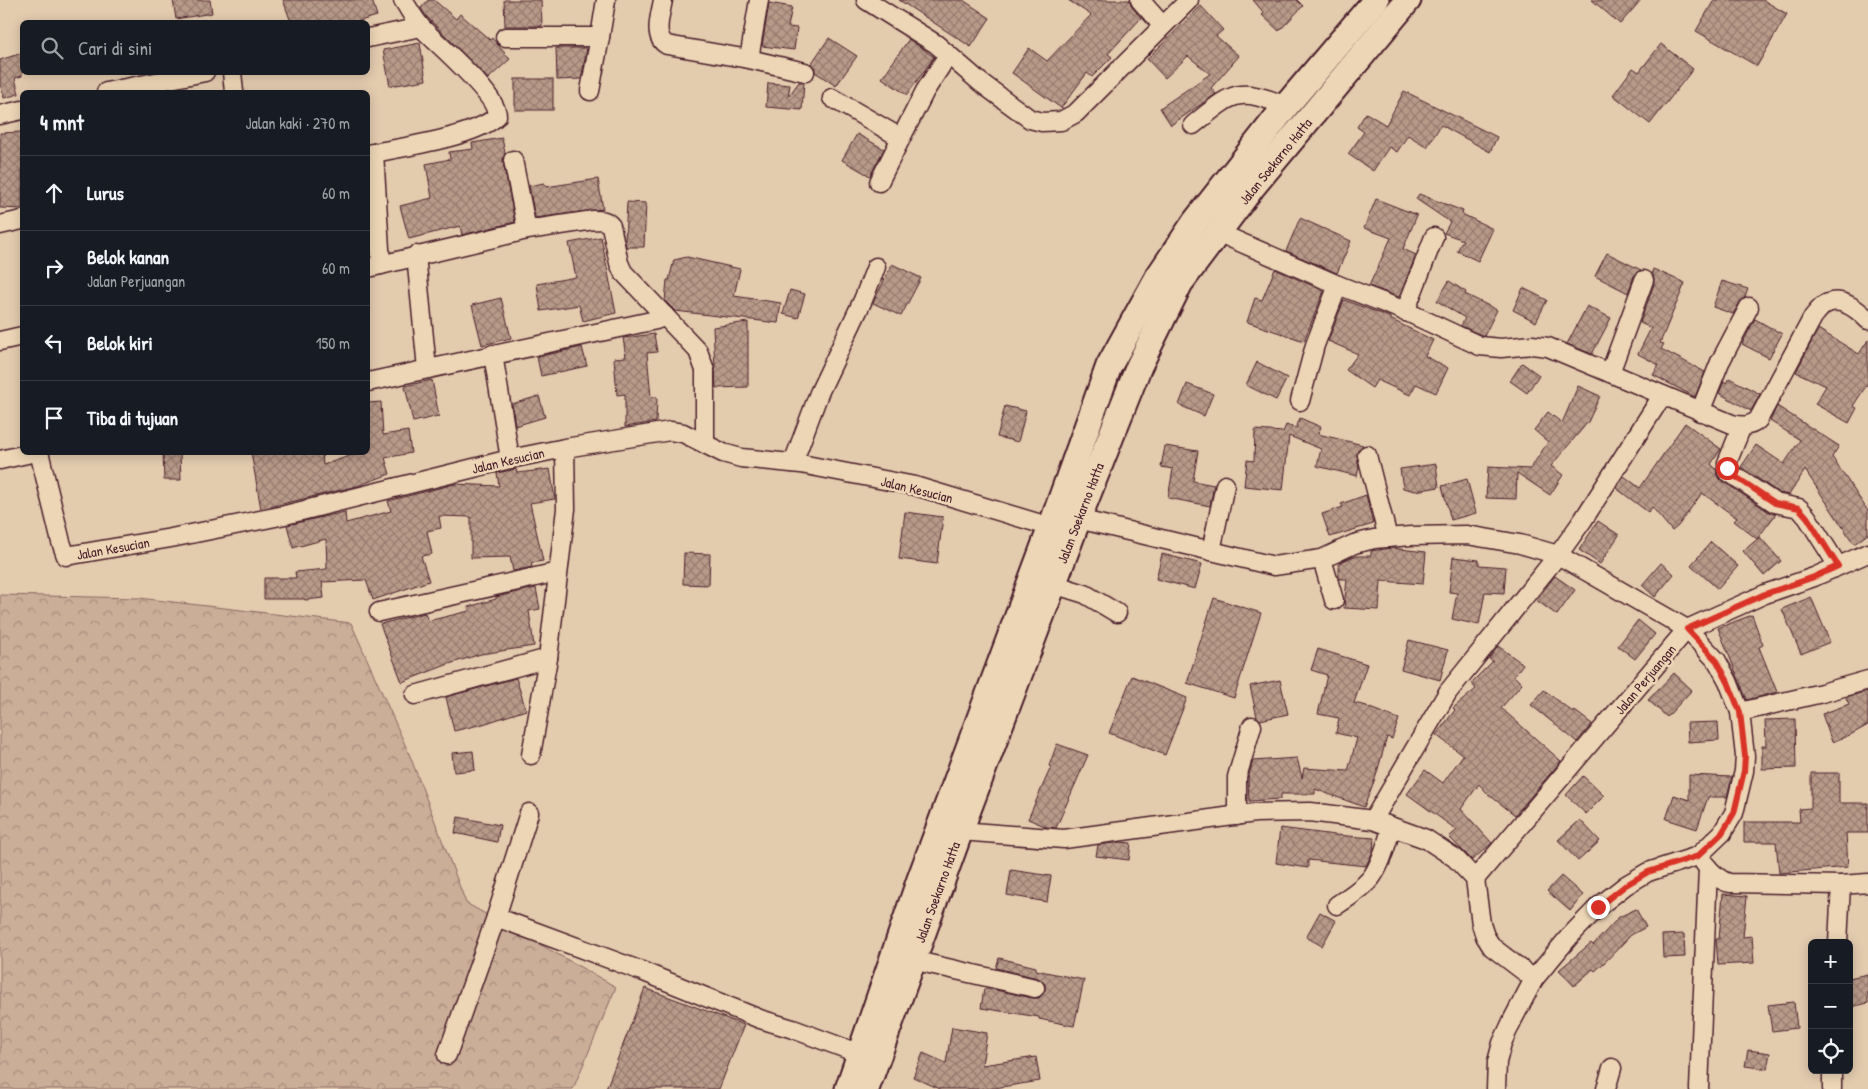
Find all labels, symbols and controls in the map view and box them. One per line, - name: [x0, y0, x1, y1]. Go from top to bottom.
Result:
- search box: [20, 20, 370, 75]
- icon: search: [38, 34, 66, 62]
- text: Cari di sini: [78, 35, 152, 61]
- text: 4 mnt: [40, 108, 84, 137]
- text: Jalan kaki · 270 m: [246, 112, 350, 134]
- street label: Jalan Soekarno Hatta: [1234, 113, 1316, 208]
- icon: ahead: [40, 179, 68, 207]
- text: Lurus: [87, 180, 124, 206]
- text: 60 m: [322, 182, 350, 204]
- text: Belok kanan: [87, 244, 169, 270]
- icon: right: [40, 254, 68, 282]
- text: 60 m: [322, 257, 350, 279]
- text: Jalan Perjuangan: [87, 270, 185, 292]
- icon: left: [40, 329, 68, 357]
- text: Belok kiri: [87, 330, 153, 356]
- text: 150 m: [316, 332, 350, 354]
- icon: arrive: [40, 404, 68, 432]
- text: Tiba di tujuan: [87, 405, 178, 431]
- street label: Jalan Kesucian: [470, 442, 546, 478]
- route start: [1716, 457, 1739, 480]
- street label: Jalan Soekarno Hatta: [1052, 460, 1108, 566]
- street label: Jalan Kesucian: [879, 471, 955, 507]
- street label: Jalan Kesucian: [75, 532, 151, 564]
- street label: Jalan Perjuangan: [1610, 640, 1681, 719]
- street label: Jalan Soekarno Hatta: [910, 838, 964, 945]
- route end: [1587, 896, 1610, 919]
- map controls: [1808, 939, 1853, 1074]
- button: +: [1808, 939, 1853, 984]
- button: −: [1808, 984, 1853, 1029]
- button: locate: [1808, 1029, 1853, 1074]

